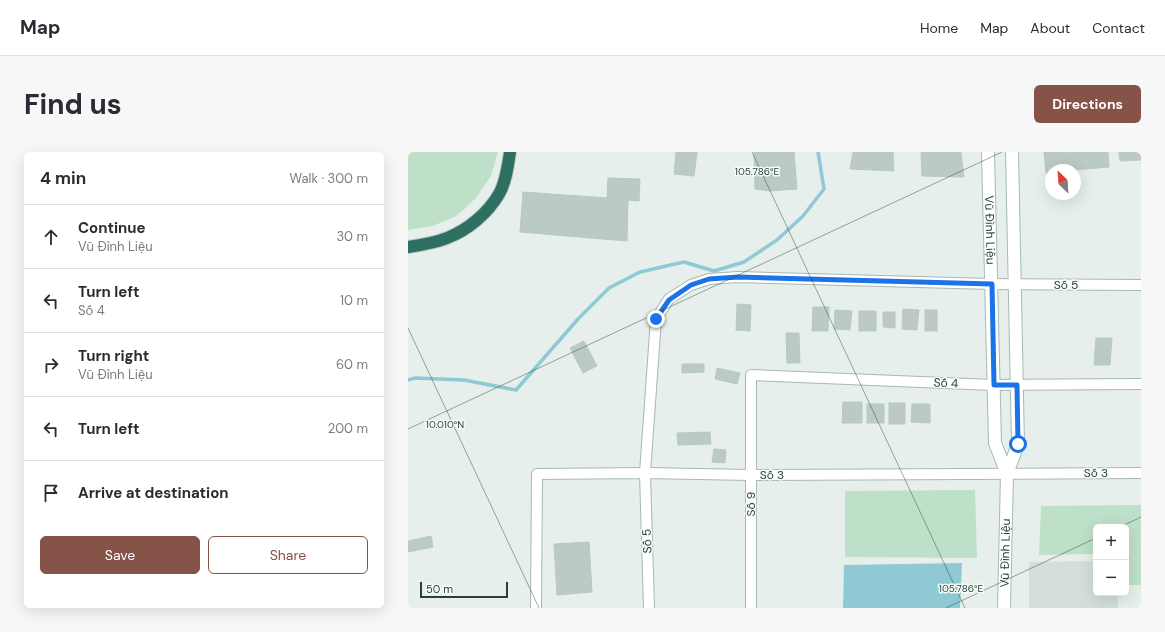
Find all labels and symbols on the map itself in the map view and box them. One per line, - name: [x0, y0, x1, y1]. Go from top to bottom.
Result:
- north arrow: [1045, 164, 1081, 200]
- text: 105.786°E: [735, 165, 780, 178]
- street label: Vũ Đình Liệu: [981, 195, 999, 265]
- street label: Số 5: [1054, 277, 1078, 293]
- route end: [647, 310, 665, 328]
- street label: Số 4: [933, 375, 959, 391]
- text: 10.010°N: [426, 418, 464, 431]
- route start: [1009, 435, 1027, 453]
- street label: Số 3: [1084, 465, 1108, 481]
- street label: Số 3: [760, 467, 784, 483]
- street label: Số 9: [743, 492, 759, 516]
- street label: Vũ Đình Liệu: [996, 518, 1014, 588]
- street label: Số 5: [639, 528, 655, 554]
- scale bar: [420, 580, 508, 599]
- text: 105.786°E: [939, 582, 984, 595]

